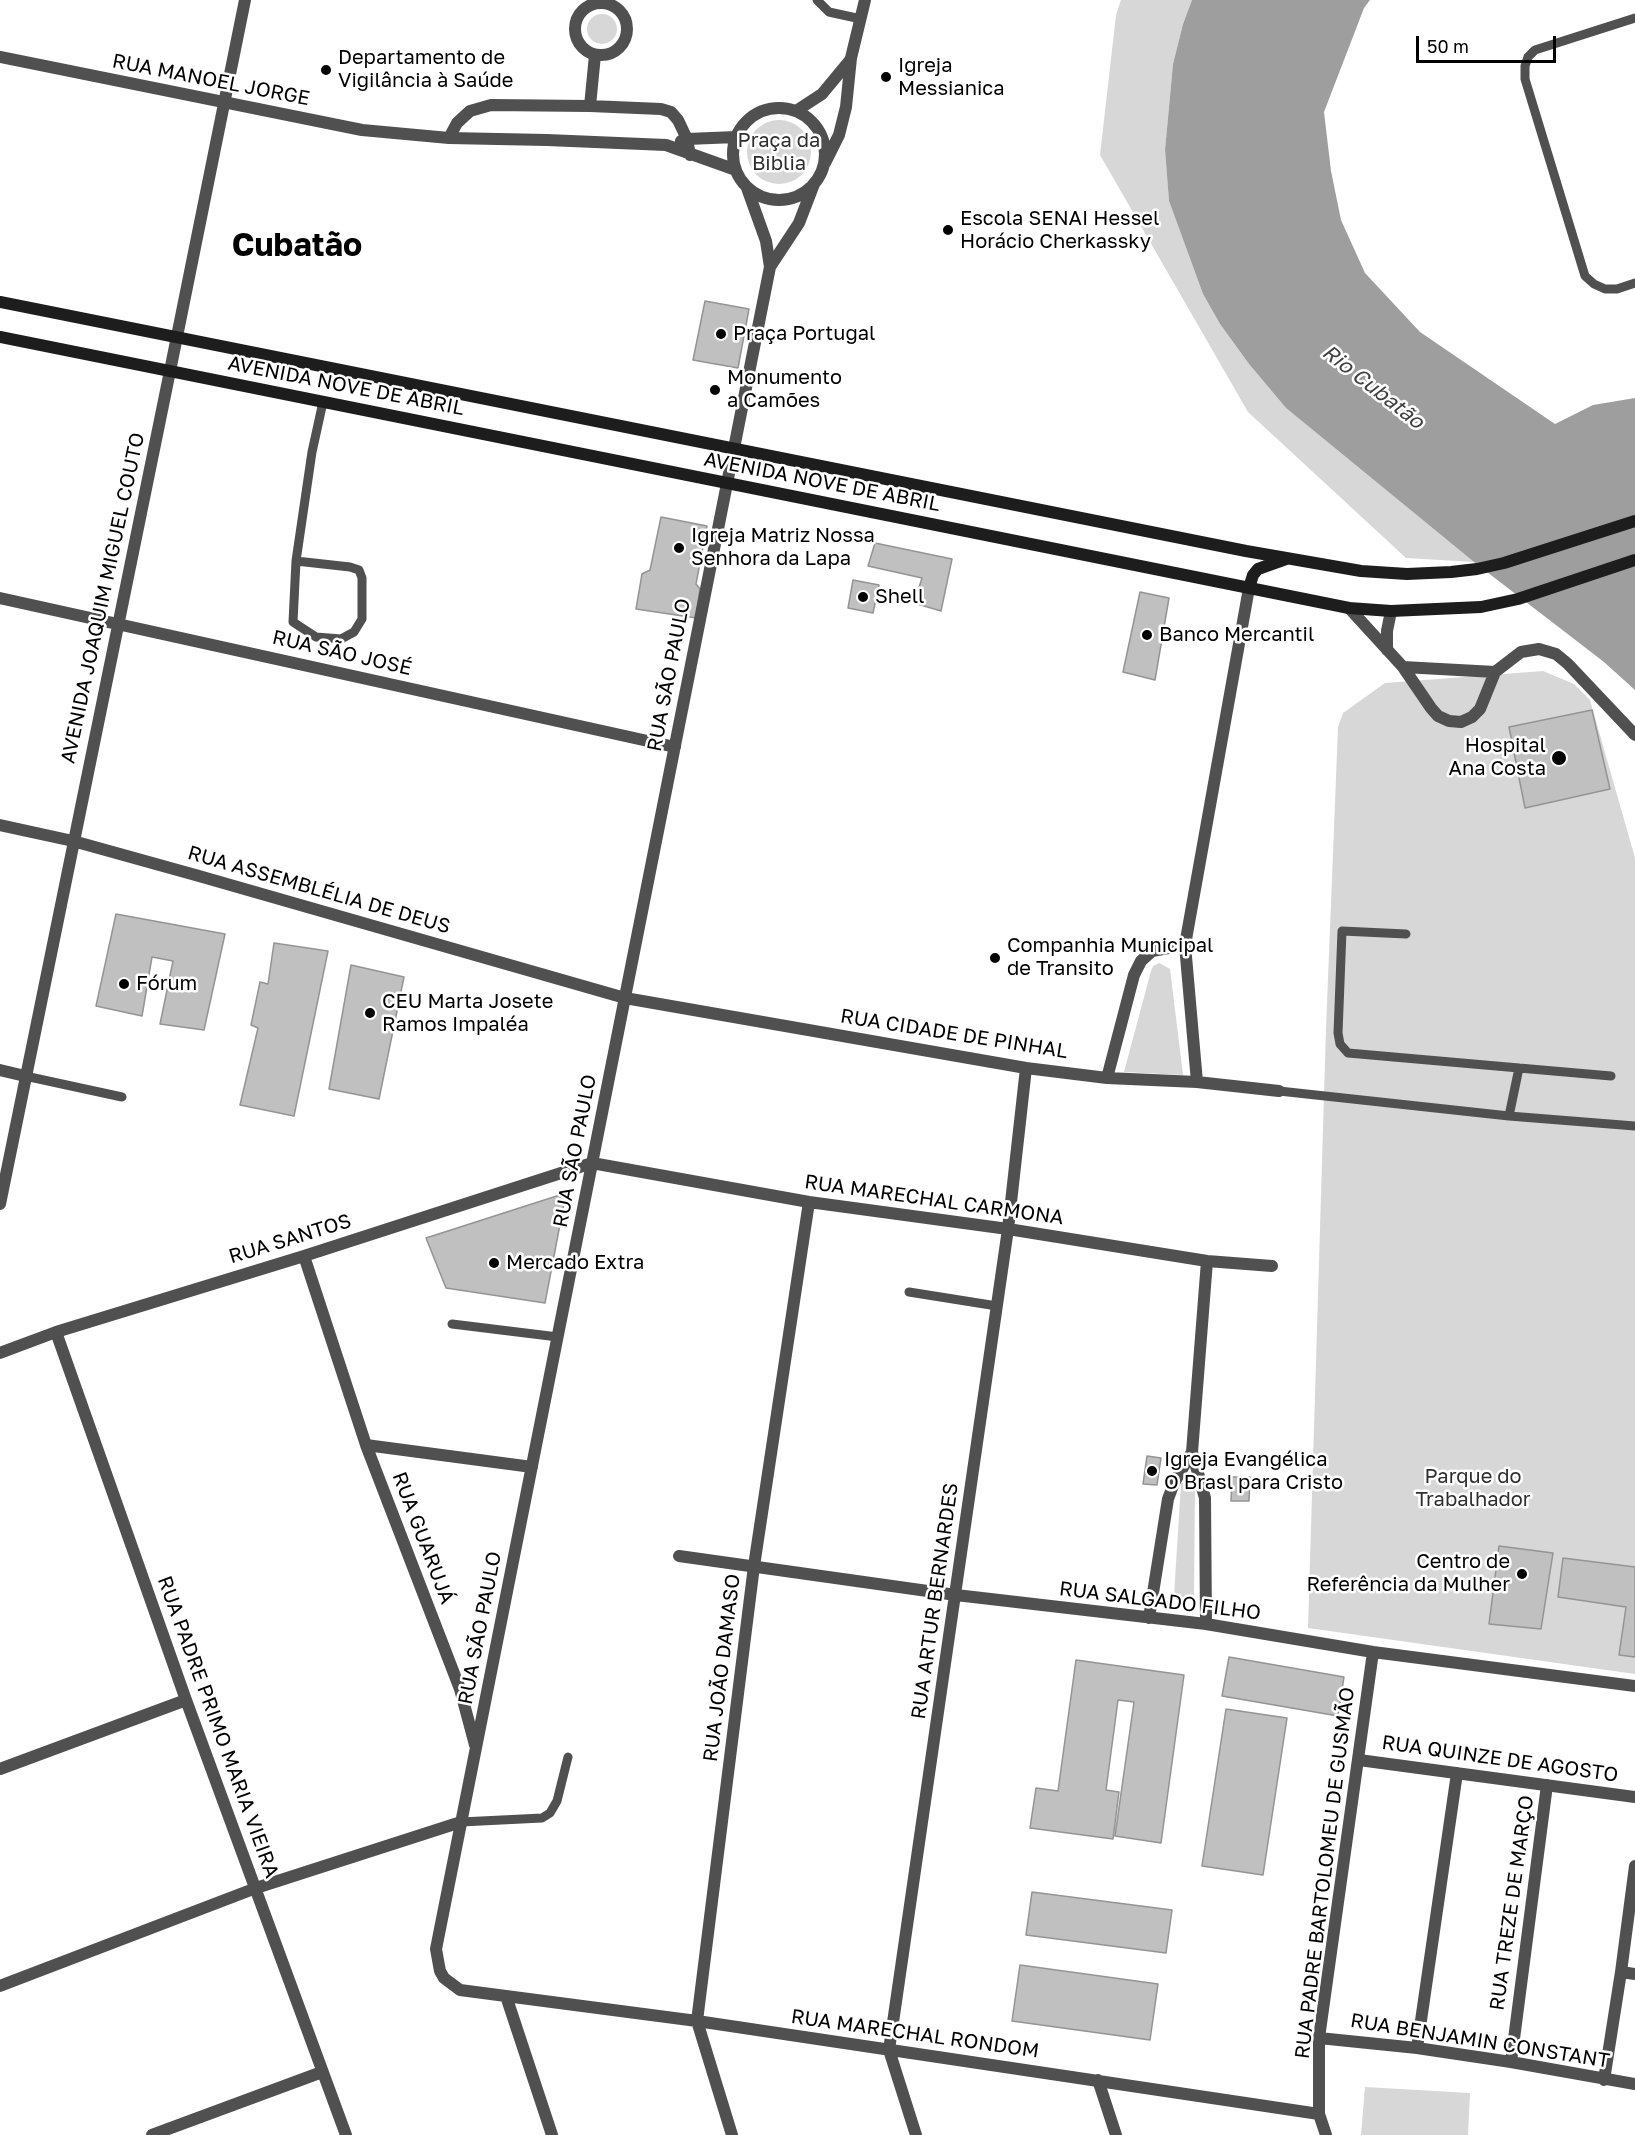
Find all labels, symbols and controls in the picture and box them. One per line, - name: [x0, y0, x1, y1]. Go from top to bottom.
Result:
- scale bar: [1419, 24, 1558, 62]
- text: 50 m: [1427, 35, 1469, 57]
- place label: Departamento de Vigilância à Saúde: [338, 46, 513, 93]
- street label: RUA MANOEL JORGE: [110, 49, 312, 111]
- place label: Igreja Messianica: [898, 54, 1005, 101]
- marker: Departamento de Vigilância à Saúde: [319, 63, 333, 77]
- marker: Igreja Messianica: [879, 70, 893, 84]
- park label: Praça da Biblia: [738, 129, 820, 176]
- place label: Escola SENAI Hessel Horácio Cherkassky: [960, 207, 1159, 254]
- marker: Escola SENAI Hessel Horácio Cherkassky: [941, 223, 955, 237]
- district label: Cubatão: [232, 227, 362, 265]
- place label: Praça Portugal: [733, 322, 875, 346]
- marker: Praça Portugal: [714, 327, 728, 341]
- water label: Rio Cubatão: [1317, 339, 1429, 435]
- street label: AVENIDA NOVE DE ABRIL: [226, 351, 466, 421]
- place label: Monumento a Camões: [727, 366, 842, 413]
- marker: Monumento a Camões: [708, 383, 722, 397]
- street label: AVENIDA JOAQUIM MIGUEL COUTO: [56, 430, 150, 766]
- street label: AVENIDA NOVE DE ABRIL: [702, 447, 942, 517]
- place label: Igreja Matriz Nossa Senhora da Lapa: [691, 524, 875, 571]
- marker: Igreja Matriz Nossa Senhora da Lapa: [672, 541, 686, 555]
- place label: Shell: [875, 585, 924, 609]
- marker: Shell: [856, 590, 870, 604]
- street label: RUA SÃO PAULO: [642, 596, 696, 754]
- place label: Banco Mercantil: [1159, 623, 1314, 647]
- street label: RUA SÃO JOSÉ: [270, 625, 414, 681]
- marker: Banco Mercantil: [1140, 628, 1154, 642]
- place label: Hospital Ana Costa: [1449, 734, 1546, 781]
- marker: Hospital Ana Costa: [1550, 749, 1568, 767]
- street label: RUA ASSEMBLÉLIA DE DEUS: [185, 841, 453, 939]
- place label: Companhia Municipal de Transito: [1007, 934, 1213, 981]
- marker: Companhia Municipal de Transito: [988, 951, 1002, 965]
- place label: Fórum: [136, 972, 197, 996]
- marker: Fórum: [117, 977, 131, 991]
- place label: CEU Marta Josete Ramos Impaléa: [382, 990, 553, 1037]
- street label: RUA CIDADE DE PINHAL: [839, 1004, 1069, 1064]
- marker: CEU Marta Josete Ramos Impaléa: [363, 1006, 377, 1020]
- street label: RUA SÃO PAULO: [548, 1072, 602, 1230]
- street label: RUA MARECHAL CARMONA: [803, 1170, 1065, 1230]
- street label: RUA SANTOS: [226, 1209, 354, 1269]
- place label: Mercado Extra: [506, 1251, 644, 1275]
- marker: Mercado Extra: [487, 1256, 501, 1270]
- place label: Igreja Evangélica O Brasl para Cristo: [1164, 1448, 1343, 1495]
- marker: Igreja Evangélica O Brasl para Cristo: [1145, 1464, 1159, 1478]
- park label: Parque do Trabalhador: [1415, 1465, 1531, 1512]
- street label: RUA GUARUJÁ: [387, 1469, 459, 1607]
- street label: RUA ARTUR BERNARDES: [907, 1481, 963, 1721]
- street label: RUA SÃO PAULO: [453, 1549, 507, 1707]
- place label: Centro de Referência da Mulher: [1306, 1550, 1510, 1597]
- marker: Centro de Referência da Mulher: [1515, 1567, 1529, 1581]
- street label: RUA PADRE PRIMO MARIA VIEIRA: [152, 1573, 284, 1881]
- street label: RUA JOÃO DAMASO: [699, 1573, 745, 1763]
- street label: RUA SALGADO FILHO: [1058, 1577, 1262, 1625]
- street label: RUA PADRE BARTOLOMEU DE GUSMÃO: [1290, 1686, 1360, 2060]
- street label: RUA QUINZE DE AGOSTO: [1380, 1731, 1620, 1787]
- street label: RUA TREZE DE MARÇO: [1485, 1794, 1539, 2012]
- street label: RUA MARECHAL RONDOM: [789, 2005, 1041, 2063]
- street label: RUA BENJAMIN CONSTANT: [1349, 2009, 1611, 2073]

